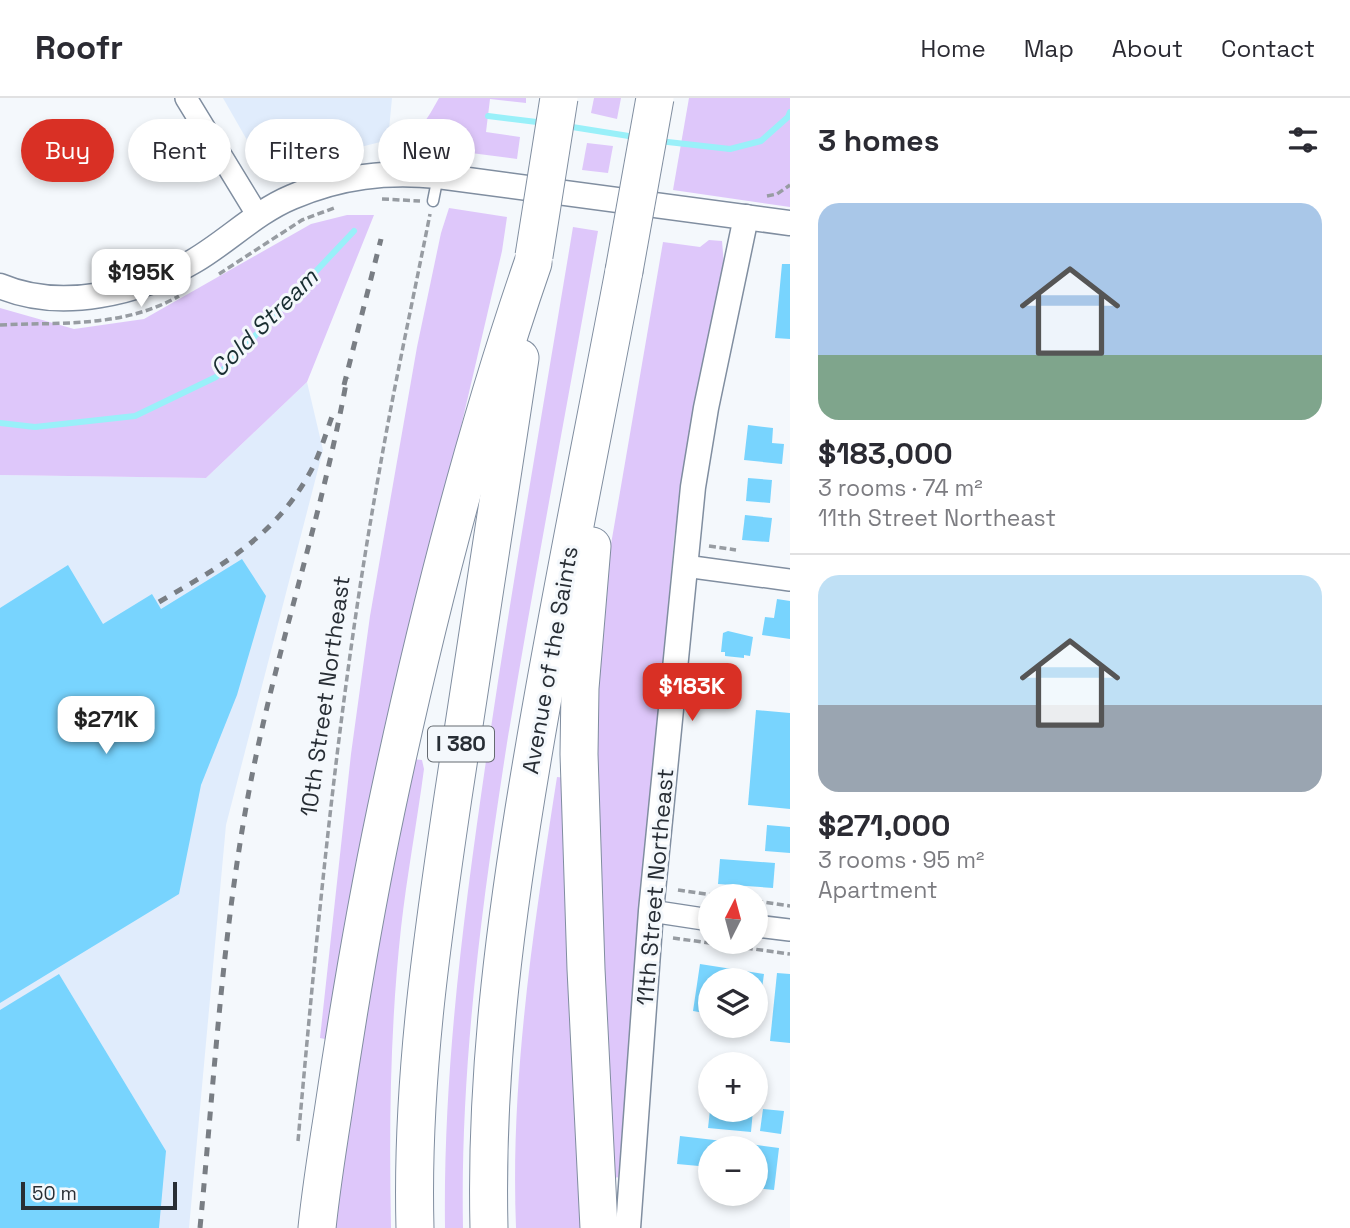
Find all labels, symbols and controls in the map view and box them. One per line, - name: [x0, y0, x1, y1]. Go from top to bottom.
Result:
- text: Roofr: [35, 27, 123, 69]
- text: Home: [920, 33, 986, 64]
- text: Map: [1024, 33, 1074, 64]
- text: About: [1112, 33, 1183, 64]
- text: Contact: [1221, 33, 1315, 64]
- chip: Buy: [21, 119, 114, 182]
- chip: Rent: [128, 119, 231, 182]
- chip: Filters: [245, 119, 364, 182]
- chip: New: [378, 119, 475, 182]
- text: 3 homes: [818, 121, 939, 160]
- icon: filters: [1284, 121, 1322, 159]
- icon: home: [1007, 248, 1133, 374]
- pin: $195K: [92, 250, 190, 309]
- text: $195K: [108, 257, 174, 287]
- water label: Cold Stream: [203, 261, 325, 383]
- text: $183,000: [818, 434, 953, 473]
- text: 3 rooms · 74 m²: [818, 473, 983, 503]
- text: 11th Street Northeast: [818, 503, 1056, 533]
- street label: Avenue of the Saints: [515, 544, 585, 776]
- street label: 10th Street Northeast: [293, 574, 357, 818]
- icon: home: [1007, 620, 1133, 746]
- pin: $183K: [643, 664, 741, 723]
- text: $183K: [659, 671, 725, 701]
- pin: $271K: [57, 696, 155, 756]
- text: $271K: [74, 704, 138, 734]
- road number: I 380: [428, 726, 494, 762]
- street label: 11th Street Northeast: [630, 767, 680, 1007]
- text: $271,000: [818, 806, 950, 845]
- text: 3 rooms · 95 m²: [818, 845, 984, 875]
- text: Apartment: [818, 875, 938, 905]
- north arrow: [698, 884, 768, 954]
- map controls: [698, 884, 768, 1206]
- button: layers: [698, 968, 768, 1038]
- button: +: [698, 1052, 768, 1122]
- button: −: [698, 1136, 768, 1206]
- scale bar: [21, 1179, 177, 1211]
- text: 50 m: [32, 1181, 77, 1206]

